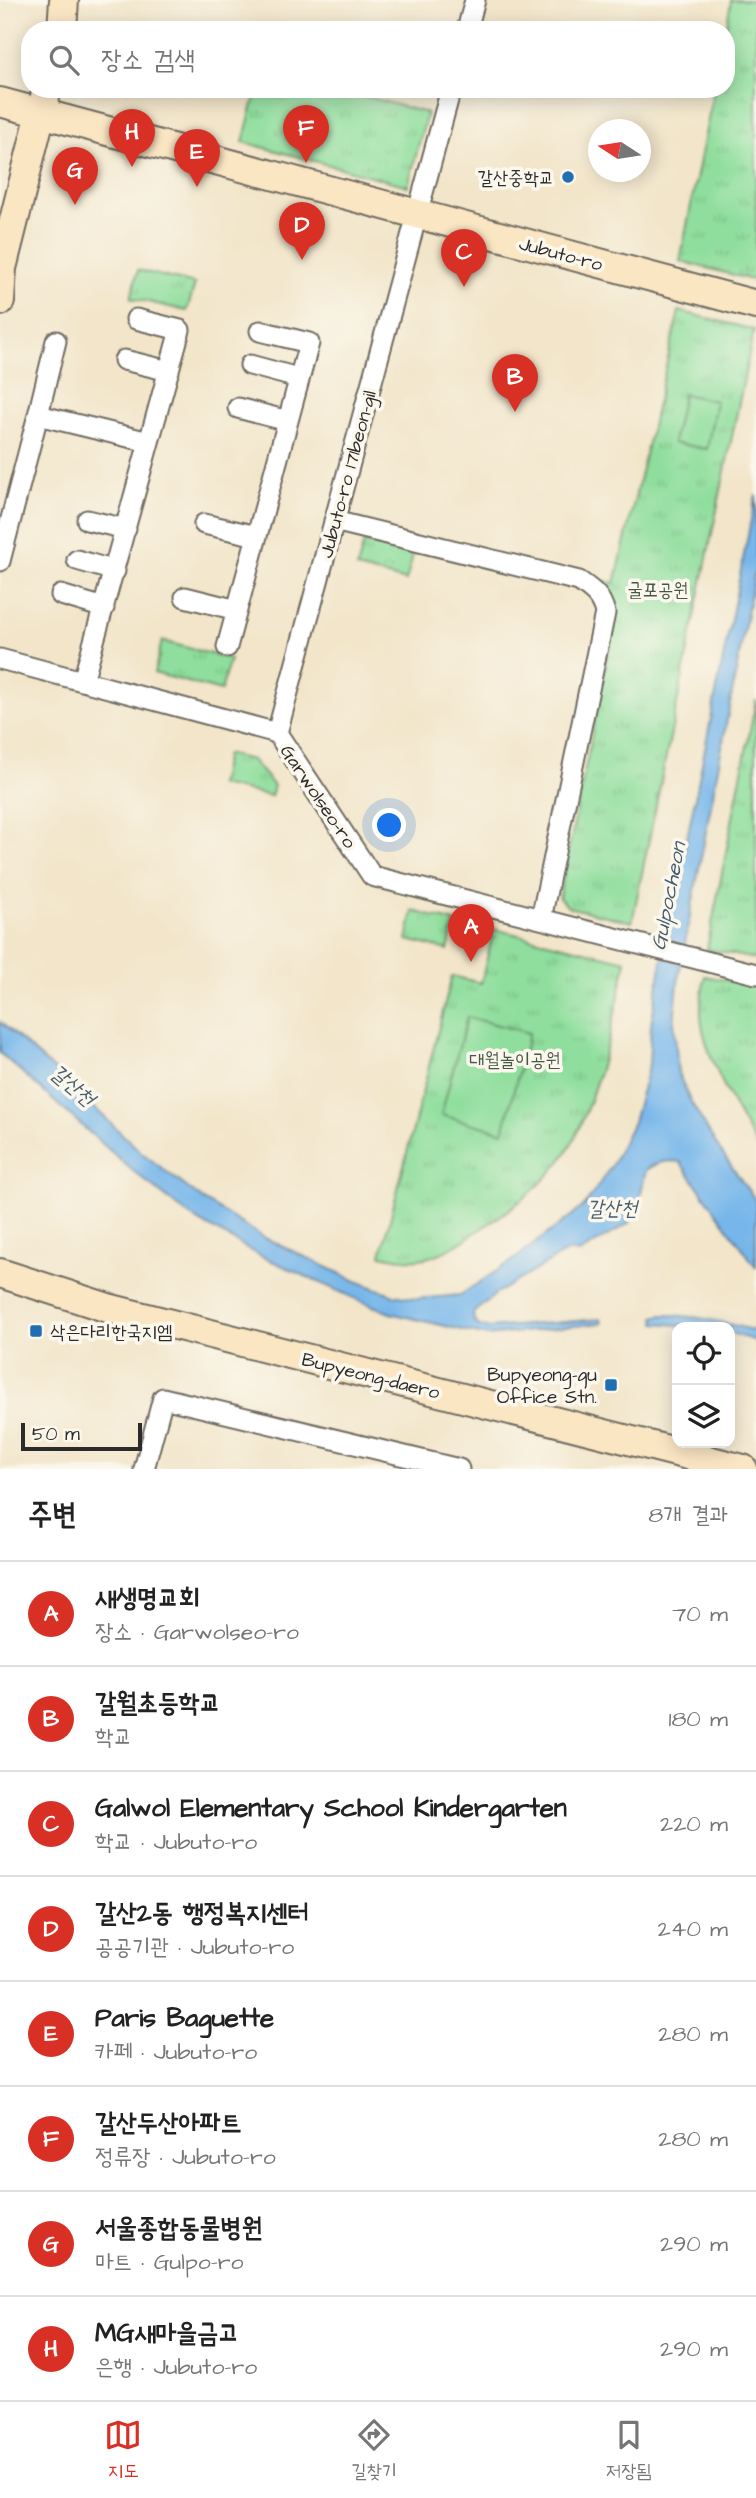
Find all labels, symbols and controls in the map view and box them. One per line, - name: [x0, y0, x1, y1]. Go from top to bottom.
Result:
- search box: [21, 21, 735, 98]
- icon: search: [45, 41, 83, 79]
- text: 장소 검색: [101, 42, 195, 78]
- pin: F: [283, 105, 329, 163]
- pin: H: [109, 109, 155, 167]
- north arrow: [588, 119, 651, 182]
- pin: E: [174, 129, 220, 187]
- pin: G: [52, 147, 98, 205]
- place label: 갈산중학교: [478, 165, 554, 192]
- marker: 갈산중학교: [560, 169, 576, 185]
- pin: D: [279, 202, 325, 260]
- pin: C: [441, 229, 487, 287]
- street label: Jubuto-ro: [516, 230, 606, 279]
- pin: B: [492, 354, 538, 412]
- street label: Jubuto-ro 171beon-gil: [313, 388, 385, 561]
- park label: 굴포공원: [627, 577, 689, 604]
- street label: Garwolseo-ro: [273, 740, 363, 854]
- your location: [372, 808, 406, 842]
- water label: Gulpocheon: [644, 838, 693, 953]
- pin: A: [448, 904, 494, 962]
- park label: 대월놀이공원: [469, 1047, 561, 1074]
- water label: 갈산천: [44, 1058, 103, 1114]
- water label: 갈산천: [587, 1194, 639, 1223]
- place label: 삭은다리한국지엠: [50, 1319, 172, 1346]
- map controls: [672, 1322, 735, 1448]
- button: locate: [672, 1322, 735, 1385]
- marker: 삭은다리한국지엠: [28, 1323, 44, 1339]
- street label: Bupyeong-daero: [299, 1346, 443, 1408]
- place label: Bupyeong-gu Office Stn.: [487, 1362, 597, 1411]
- marker: Bupyeong-gu Office Stn.: [603, 1377, 619, 1393]
- button: layers: [672, 1385, 735, 1448]
- scale bar: [21, 1420, 142, 1452]
- text: 50 m: [32, 1421, 80, 1448]
- text: 주변: [28, 1494, 76, 1536]
- text: 8개 결과: [648, 1499, 728, 1531]
- text: 새생명교회: [95, 1580, 200, 1616]
- text: A: [44, 1598, 58, 1630]
- text: 70 m: [672, 1598, 728, 1630]
- text: 장소 · Garwolseo-ro: [95, 1616, 299, 1648]
- text: 갈월초등학교: [95, 1685, 221, 1721]
- text: B: [43, 1703, 59, 1735]
- text: 180 m: [669, 1703, 728, 1735]
- text: 학교: [95, 1721, 132, 1753]
- text: Galwol Elementary School Kindergarten: [95, 1790, 567, 1826]
- text: C: [43, 1808, 59, 1840]
- text: 220 m: [660, 1808, 728, 1840]
- text: 학교 · Jubuto-ro: [95, 1826, 257, 1858]
- text: 갈산2동 행정복지센터: [95, 1895, 309, 1931]
- text: D: [44, 1913, 58, 1945]
- text: 240 m: [658, 1913, 728, 1945]
- text: 공공기관 · Jubuto-ro: [95, 1931, 294, 1963]
- text: Paris Baguette: [95, 2000, 274, 2036]
- text: E: [44, 2018, 58, 2050]
- text: 280 m: [658, 2018, 728, 2050]
- text: 카페 · Jubuto-ro: [95, 2036, 257, 2068]
- text: 갈산두산아파트: [95, 2105, 241, 2141]
- text: F: [43, 2123, 59, 2155]
- text: 280 m: [658, 2123, 728, 2155]
- text: 정류장 · Jubuto-ro: [95, 2141, 276, 2173]
- text: 서울종합동물병원: [95, 2210, 262, 2246]
- text: G: [43, 2228, 59, 2260]
- text: 290 m: [660, 2228, 728, 2260]
- text: 마트 · Gulpo-ro: [95, 2246, 243, 2278]
- text: MG새마을금고: [95, 2315, 239, 2351]
- text: H: [44, 2333, 58, 2365]
- text: 290 m: [660, 2333, 728, 2365]
- text: 은행 · Jubuto-ro: [95, 2351, 257, 2383]
- tab: 지도: [104, 2416, 142, 2485]
- tab: 길찾기: [351, 2416, 397, 2485]
- tab: 저장됨: [606, 2416, 652, 2485]

